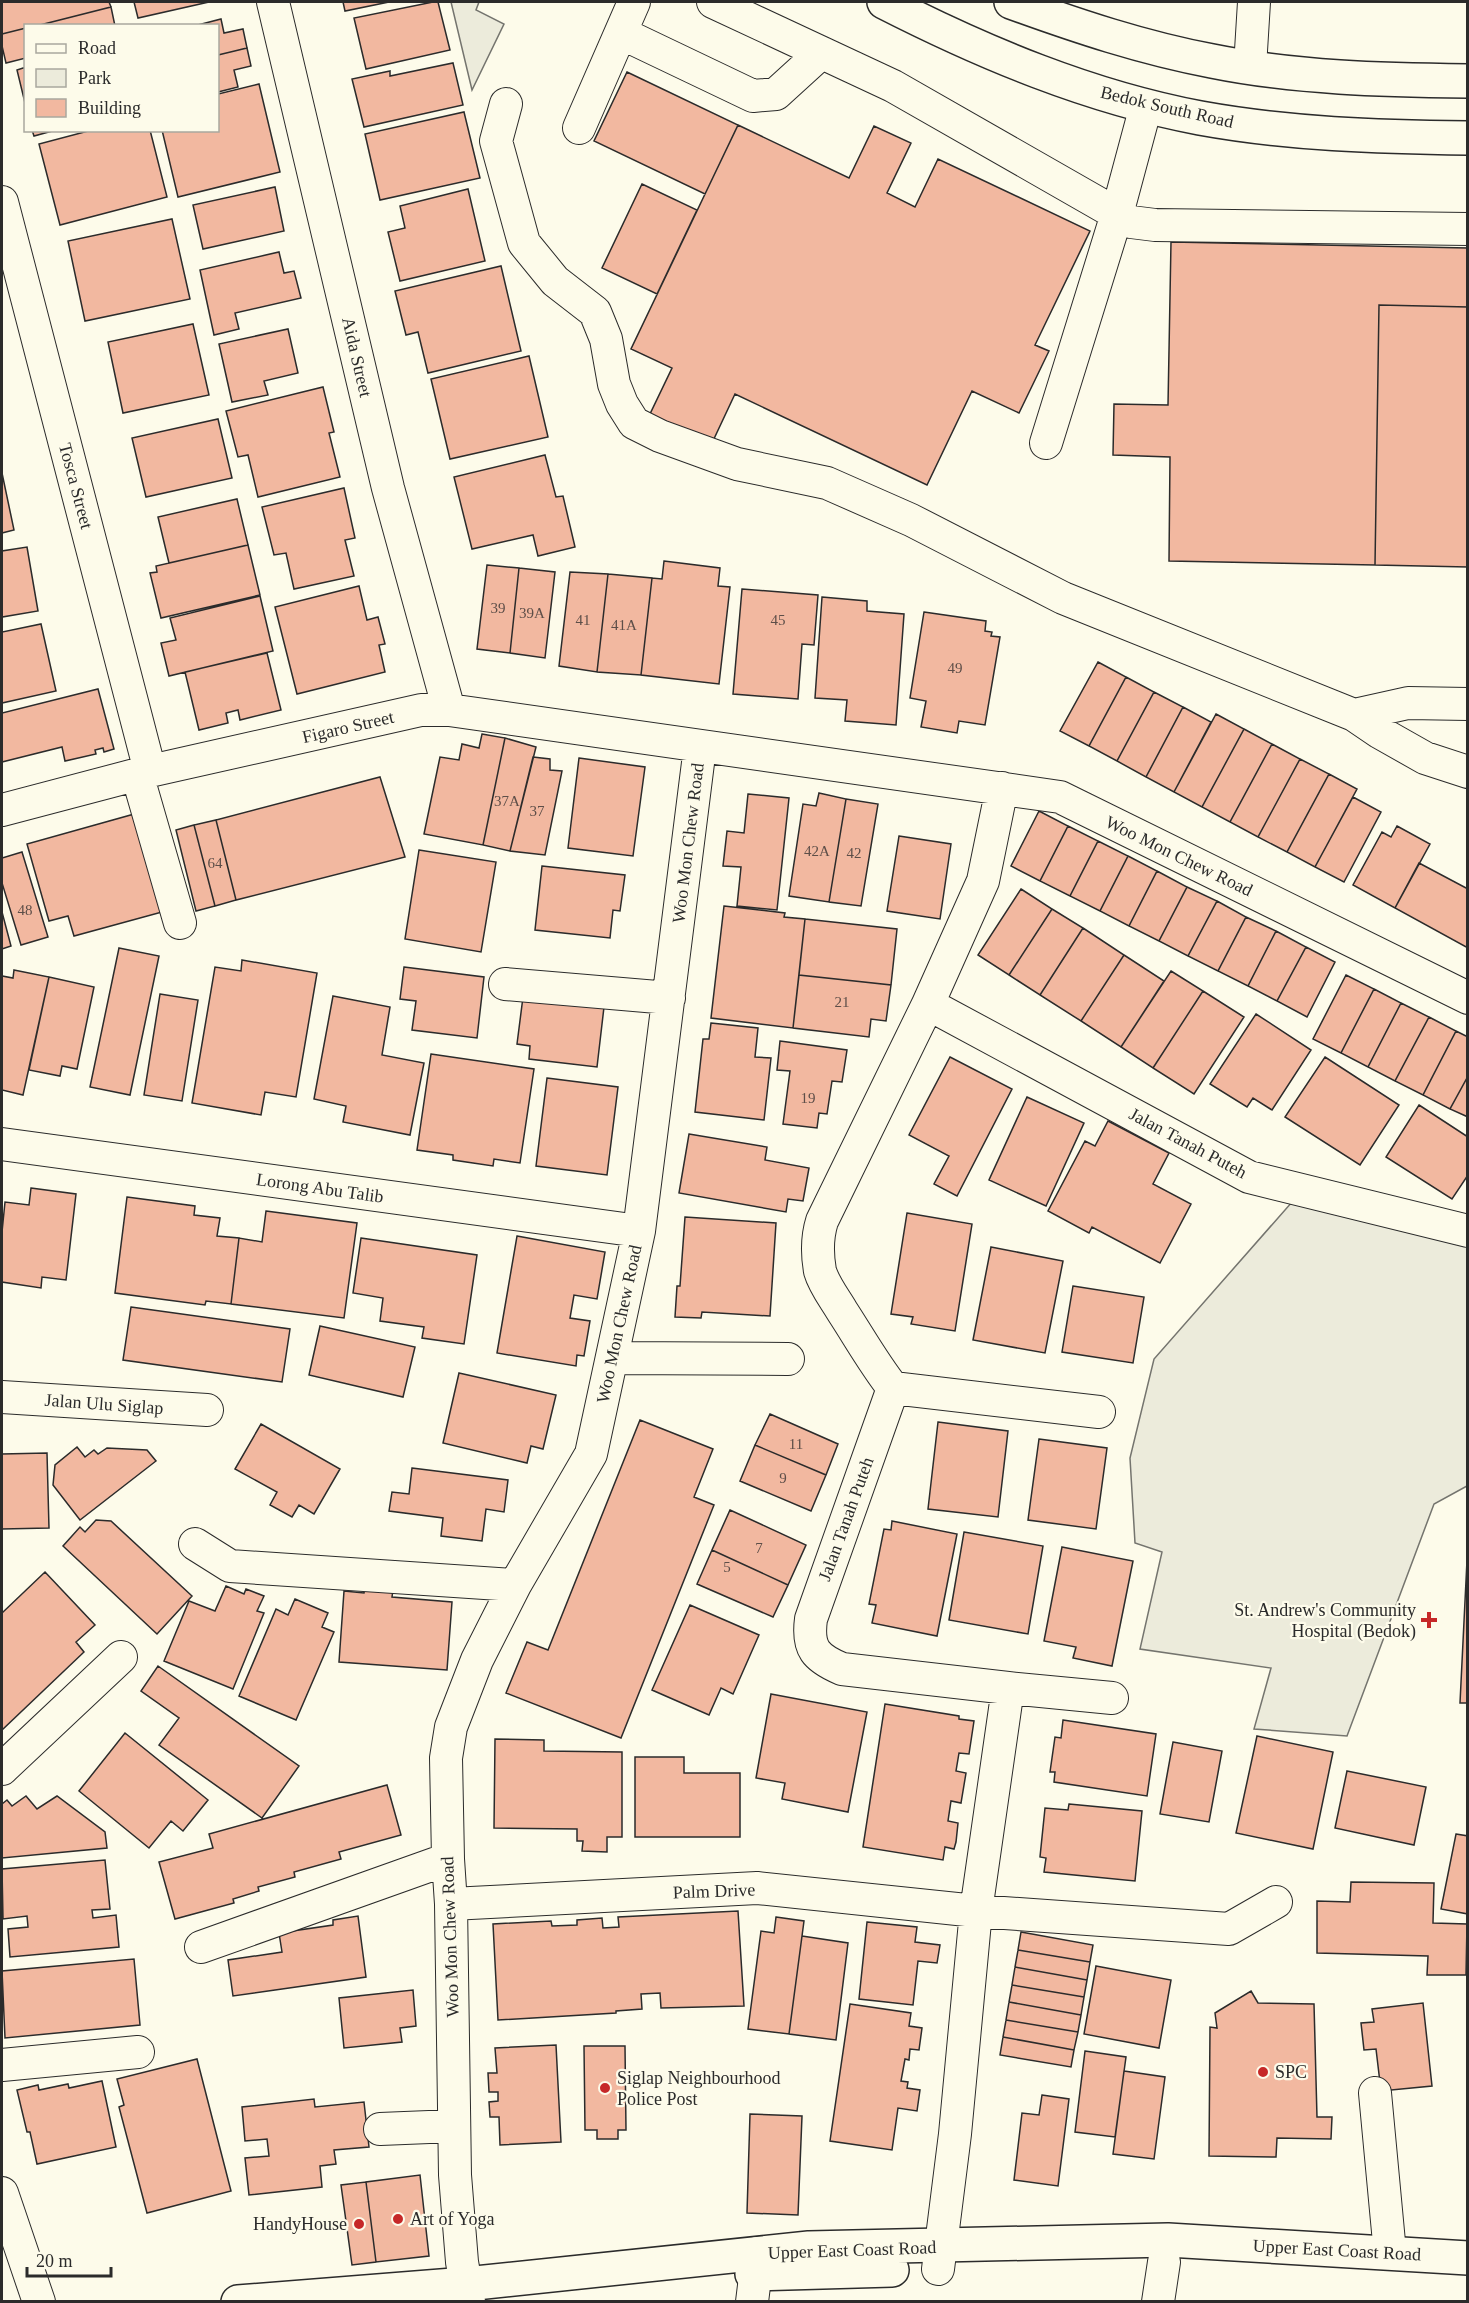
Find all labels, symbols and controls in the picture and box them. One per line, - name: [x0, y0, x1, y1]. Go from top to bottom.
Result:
- legend: [24, 24, 219, 132]
- text: Road: [78, 38, 116, 58]
- text: Park: [78, 68, 111, 88]
- street label: Bedok South Road: [1098, 82, 1236, 132]
- text: Building: [78, 98, 141, 118]
- street label: Aida Street: [338, 315, 376, 399]
- street label: Tosca Street: [55, 441, 97, 531]
- house number: 39: [491, 600, 506, 616]
- house number: 39A: [519, 605, 545, 621]
- house number: 41: [576, 612, 591, 628]
- house number: 45: [771, 612, 786, 628]
- house number: 41A: [611, 617, 637, 633]
- house number: 49: [948, 660, 963, 676]
- street label: Figaro Street: [300, 707, 396, 747]
- street label: Woo Mon Chew Road: [668, 762, 708, 924]
- house number: 37A: [494, 793, 520, 809]
- house number: 37: [530, 803, 545, 819]
- street label: Woo Mon Chew Road: [1102, 812, 1256, 900]
- house number: 42A: [804, 843, 830, 859]
- house number: 42: [847, 845, 862, 861]
- house number: 64: [208, 855, 223, 871]
- house number: 48: [18, 902, 33, 918]
- house number: 21: [835, 994, 850, 1010]
- house number: 19: [801, 1090, 816, 1106]
- street label: Jalan Tanah Puteh: [1126, 1104, 1250, 1182]
- street label: Lorong Abu Talib: [255, 1169, 385, 1207]
- street label: Woo Mon Chew Road: [592, 1243, 646, 1405]
- street label: Jalan Ulu Siglap: [44, 1390, 164, 1418]
- house number: 11: [789, 1436, 803, 1452]
- street label: Jalan Tanah Puteh: [814, 1454, 878, 1584]
- house number: 9: [779, 1470, 787, 1486]
- house number: 7: [755, 1540, 763, 1556]
- house number: 5: [723, 1559, 731, 1575]
- place label: St. Andrew's Community Hospital (Bedok): [1234, 1600, 1416, 1642]
- marker: St. Andrew's Community Hospital (Bedok): [1420, 1611, 1438, 1629]
- street label: Woo Mon Chew Road: [437, 1856, 463, 2018]
- street label: Palm Drive: [672, 1880, 756, 1902]
- place label: SPC: [1275, 2062, 1307, 2082]
- marker: SPC: [1256, 2065, 1270, 2079]
- place label: Siglap Neighbourhood Police Post: [617, 2068, 781, 2109]
- marker: Siglap Neighbourhood Police Post: [598, 2081, 612, 2095]
- place label: Art of Yoga: [410, 2209, 495, 2229]
- marker: Art of Yoga: [391, 2212, 405, 2226]
- place label: HandyHouse: [253, 2214, 347, 2234]
- marker: HandyHouse: [352, 2217, 366, 2231]
- street label: Upper East Coast Road: [1252, 2236, 1422, 2264]
- street label: Upper East Coast Road: [767, 2237, 937, 2263]
- scale bar: [27, 2240, 111, 2278]
- text: 20 m: [36, 2251, 73, 2271]

